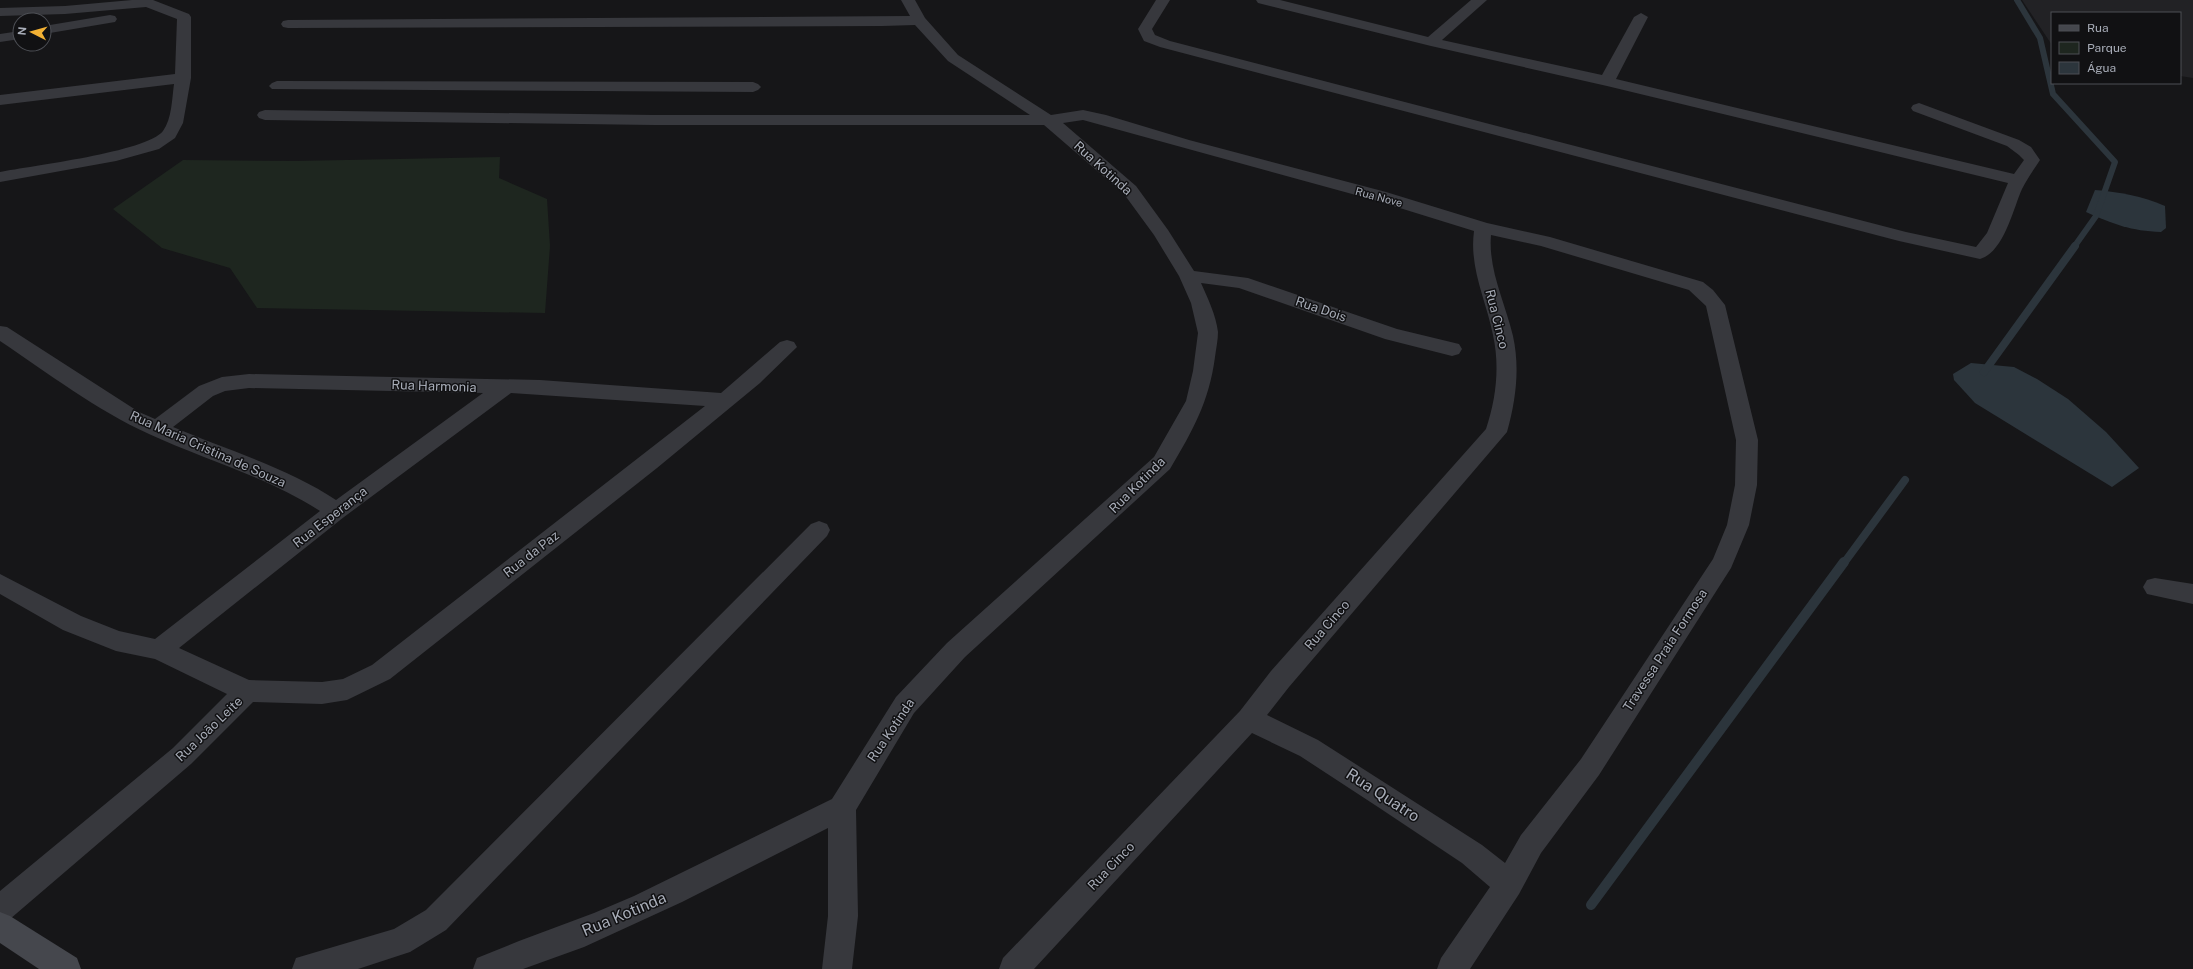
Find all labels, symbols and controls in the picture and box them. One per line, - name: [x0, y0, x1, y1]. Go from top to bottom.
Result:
- north arrow: [12, 12, 52, 52]
- legend: [2051, 12, 2181, 84]
- text: Rua: [2087, 21, 2109, 35]
- text: N: [16, 26, 28, 36]
- text: Parque: [2087, 41, 2127, 55]
- text: Água: [2087, 61, 2116, 75]
- street label: Rua Kotinda: [1071, 138, 1135, 198]
- street label: Rua Nove: [1354, 185, 1404, 209]
- street label: Rua Cinco: [1482, 288, 1512, 350]
- street label: Rua Dois: [1294, 293, 1348, 325]
- street label: Rua Harmonia: [391, 377, 477, 395]
- street label: Rua Maria Cristina de Souza: [128, 408, 288, 490]
- street label: Rua Kotinda: [1106, 454, 1168, 516]
- street label: Rua Esperança: [290, 483, 370, 551]
- street label: Rua da Paz: [500, 528, 562, 580]
- street label: Travessa Praia Formosa: [1620, 586, 1710, 714]
- street label: Rua Cinco: [1301, 597, 1353, 653]
- street label: Rua João Leite: [173, 694, 245, 764]
- street label: Rua Kotinda: [864, 696, 918, 764]
- street label: Rua Quatro: [1343, 764, 1423, 826]
- street label: Rua Cinco: [1085, 839, 1137, 893]
- street label: Rua Kotinda: [579, 888, 669, 940]

